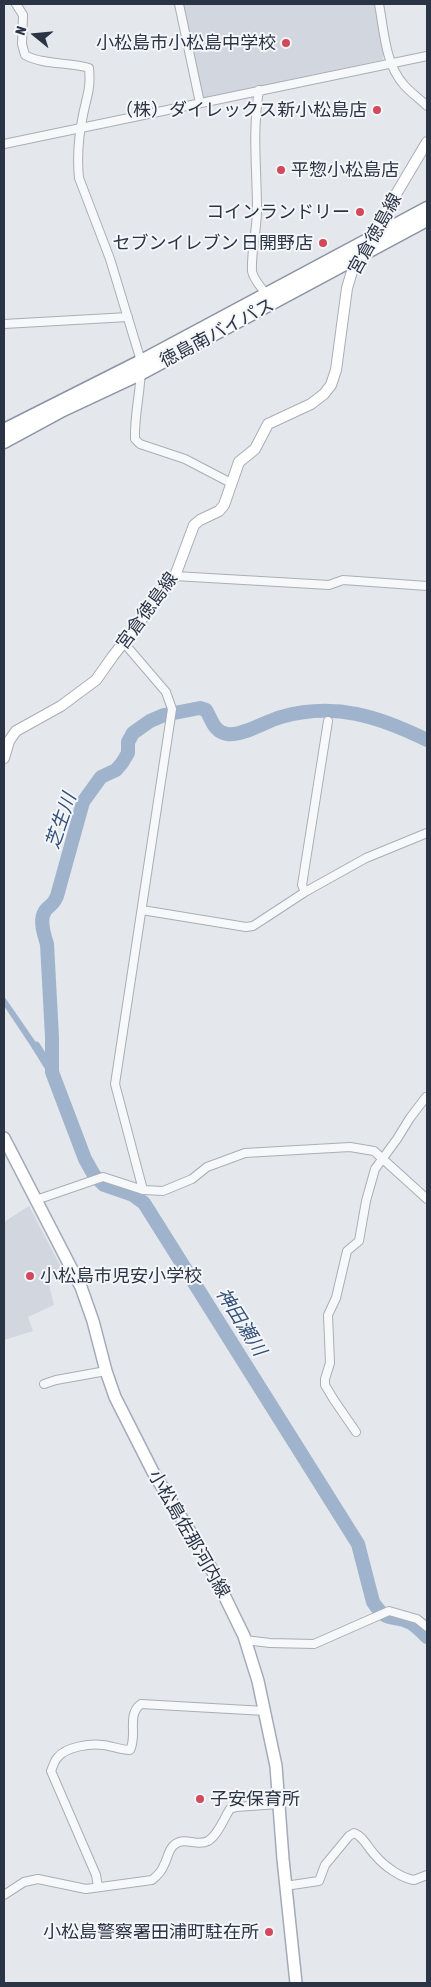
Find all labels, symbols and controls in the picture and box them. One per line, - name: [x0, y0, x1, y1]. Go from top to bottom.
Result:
- north arrow: [10, 10, 60, 60]
- text: N: [12, 24, 30, 37]
- place label: 小松島市小松島中学校: [96, 32, 276, 54]
- marker: 小松島市小松島中学校: [280, 37, 292, 49]
- place label: （株）ダイレックス新小松島店: [115, 99, 367, 121]
- marker: （株）ダイレックス新小松島店: [371, 104, 383, 116]
- place label: 平惣小松島店: [291, 159, 399, 181]
- marker: 平惣小松島店: [275, 164, 287, 176]
- street label: 宮倉徳島線: [344, 189, 406, 279]
- place label: コインランドリー: [206, 201, 350, 223]
- marker: コインランドリー: [354, 206, 366, 218]
- place label: セブンイレブン 日開野店: [113, 232, 313, 254]
- marker: セブンイレブン 日開野店: [317, 237, 329, 249]
- street label: 徳島南バイパス: [156, 294, 278, 372]
- street label: 宮倉徳島線: [112, 568, 182, 654]
- water label: 芝生川: [41, 790, 81, 852]
- place label: 小松島市児安小学校: [40, 1265, 202, 1287]
- marker: 小松島市児安小学校: [24, 1270, 36, 1282]
- water label: 神田瀬川: [211, 1284, 271, 1360]
- street label: 小松島佐那河内線: [144, 1466, 234, 1602]
- place label: 子安保育所: [210, 1788, 300, 1810]
- marker: 子安保育所: [194, 1793, 206, 1805]
- place label: 小松島警察署田浦町駐在所: [43, 1921, 259, 1943]
- marker: 小松島警察署田浦町駐在所: [263, 1926, 275, 1938]

